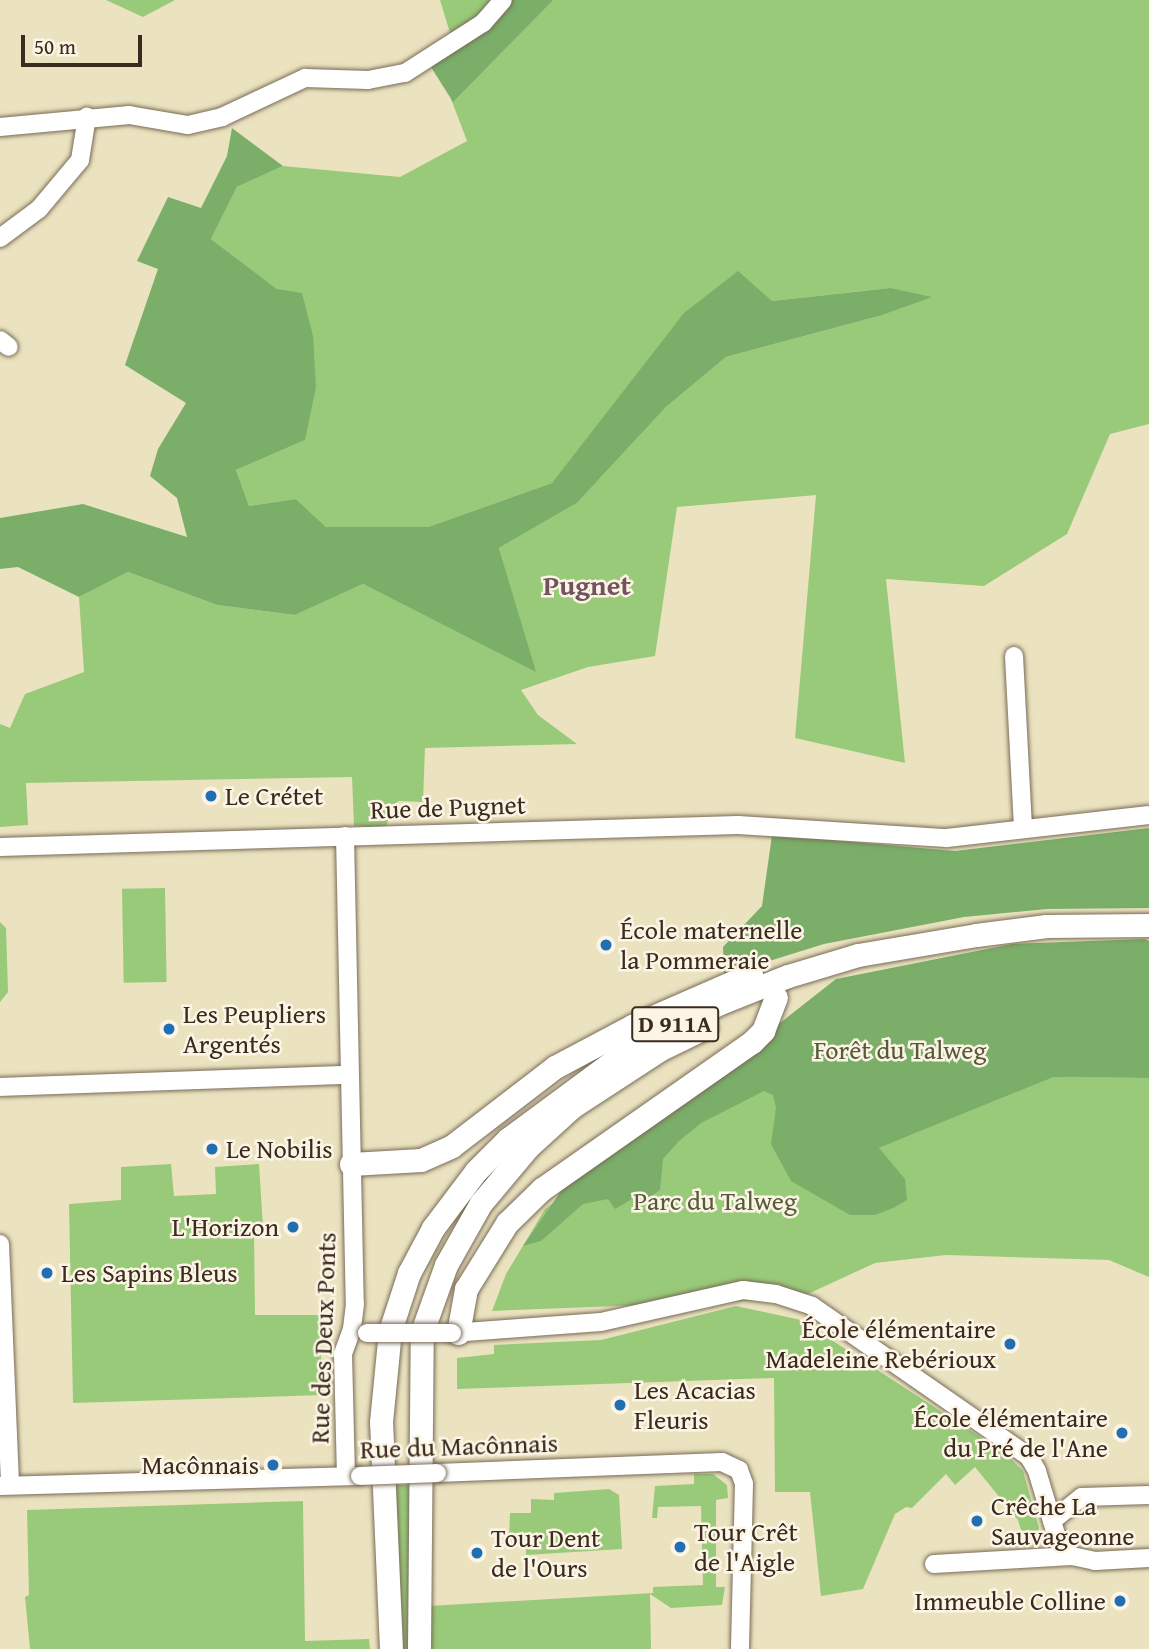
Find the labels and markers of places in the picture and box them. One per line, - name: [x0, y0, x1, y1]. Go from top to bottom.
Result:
- place label: Le Crétet: [225, 780, 323, 812]
- marker: Le Crétet: [203, 788, 219, 804]
- place label: École maternelle la Pommeraie: [620, 914, 802, 976]
- marker: École maternelle la Pommeraie: [598, 937, 614, 953]
- place label: Les Peupliers Argentés: [183, 998, 326, 1060]
- marker: Les Peupliers Argentés: [161, 1021, 177, 1037]
- place label: Le Nobilis: [226, 1133, 333, 1165]
- marker: Le Nobilis: [204, 1141, 220, 1157]
- place label: L'Horizon: [172, 1211, 279, 1243]
- marker: L'Horizon: [285, 1219, 301, 1235]
- place label: Les Sapins Bleus: [61, 1257, 238, 1289]
- marker: Les Sapins Bleus: [39, 1265, 55, 1281]
- place label: École élémentaire Madeleine Rebérioux: [766, 1313, 996, 1374]
- marker: École élémentaire Madeleine Rebérioux: [1002, 1336, 1018, 1352]
- place label: Les Acacias Fleuris: [634, 1374, 756, 1436]
- marker: Les Acacias Fleuris: [612, 1397, 628, 1413]
- place label: École élémentaire du Pré de l'Ane: [914, 1402, 1108, 1464]
- marker: École élémentaire du Pré de l'Ane: [1114, 1425, 1130, 1441]
- place label: Macônnais: [141, 1449, 259, 1481]
- marker: Macônnais: [265, 1457, 281, 1473]
- place label: Crêche La Sauvageonne: [991, 1490, 1135, 1552]
- marker: Crêche La Sauvageonne: [969, 1513, 985, 1529]
- place label: Tour Crêt de l'Aigle: [694, 1516, 798, 1578]
- place label: Tour Dent de l'Ours: [491, 1522, 600, 1584]
- marker: Tour Crêt de l'Aigle: [672, 1539, 688, 1555]
- marker: Tour Dent de l'Ours: [469, 1545, 485, 1561]
- place label: Immeuble Colline: [914, 1585, 1106, 1617]
- marker: Immeuble Colline: [1112, 1593, 1128, 1609]

